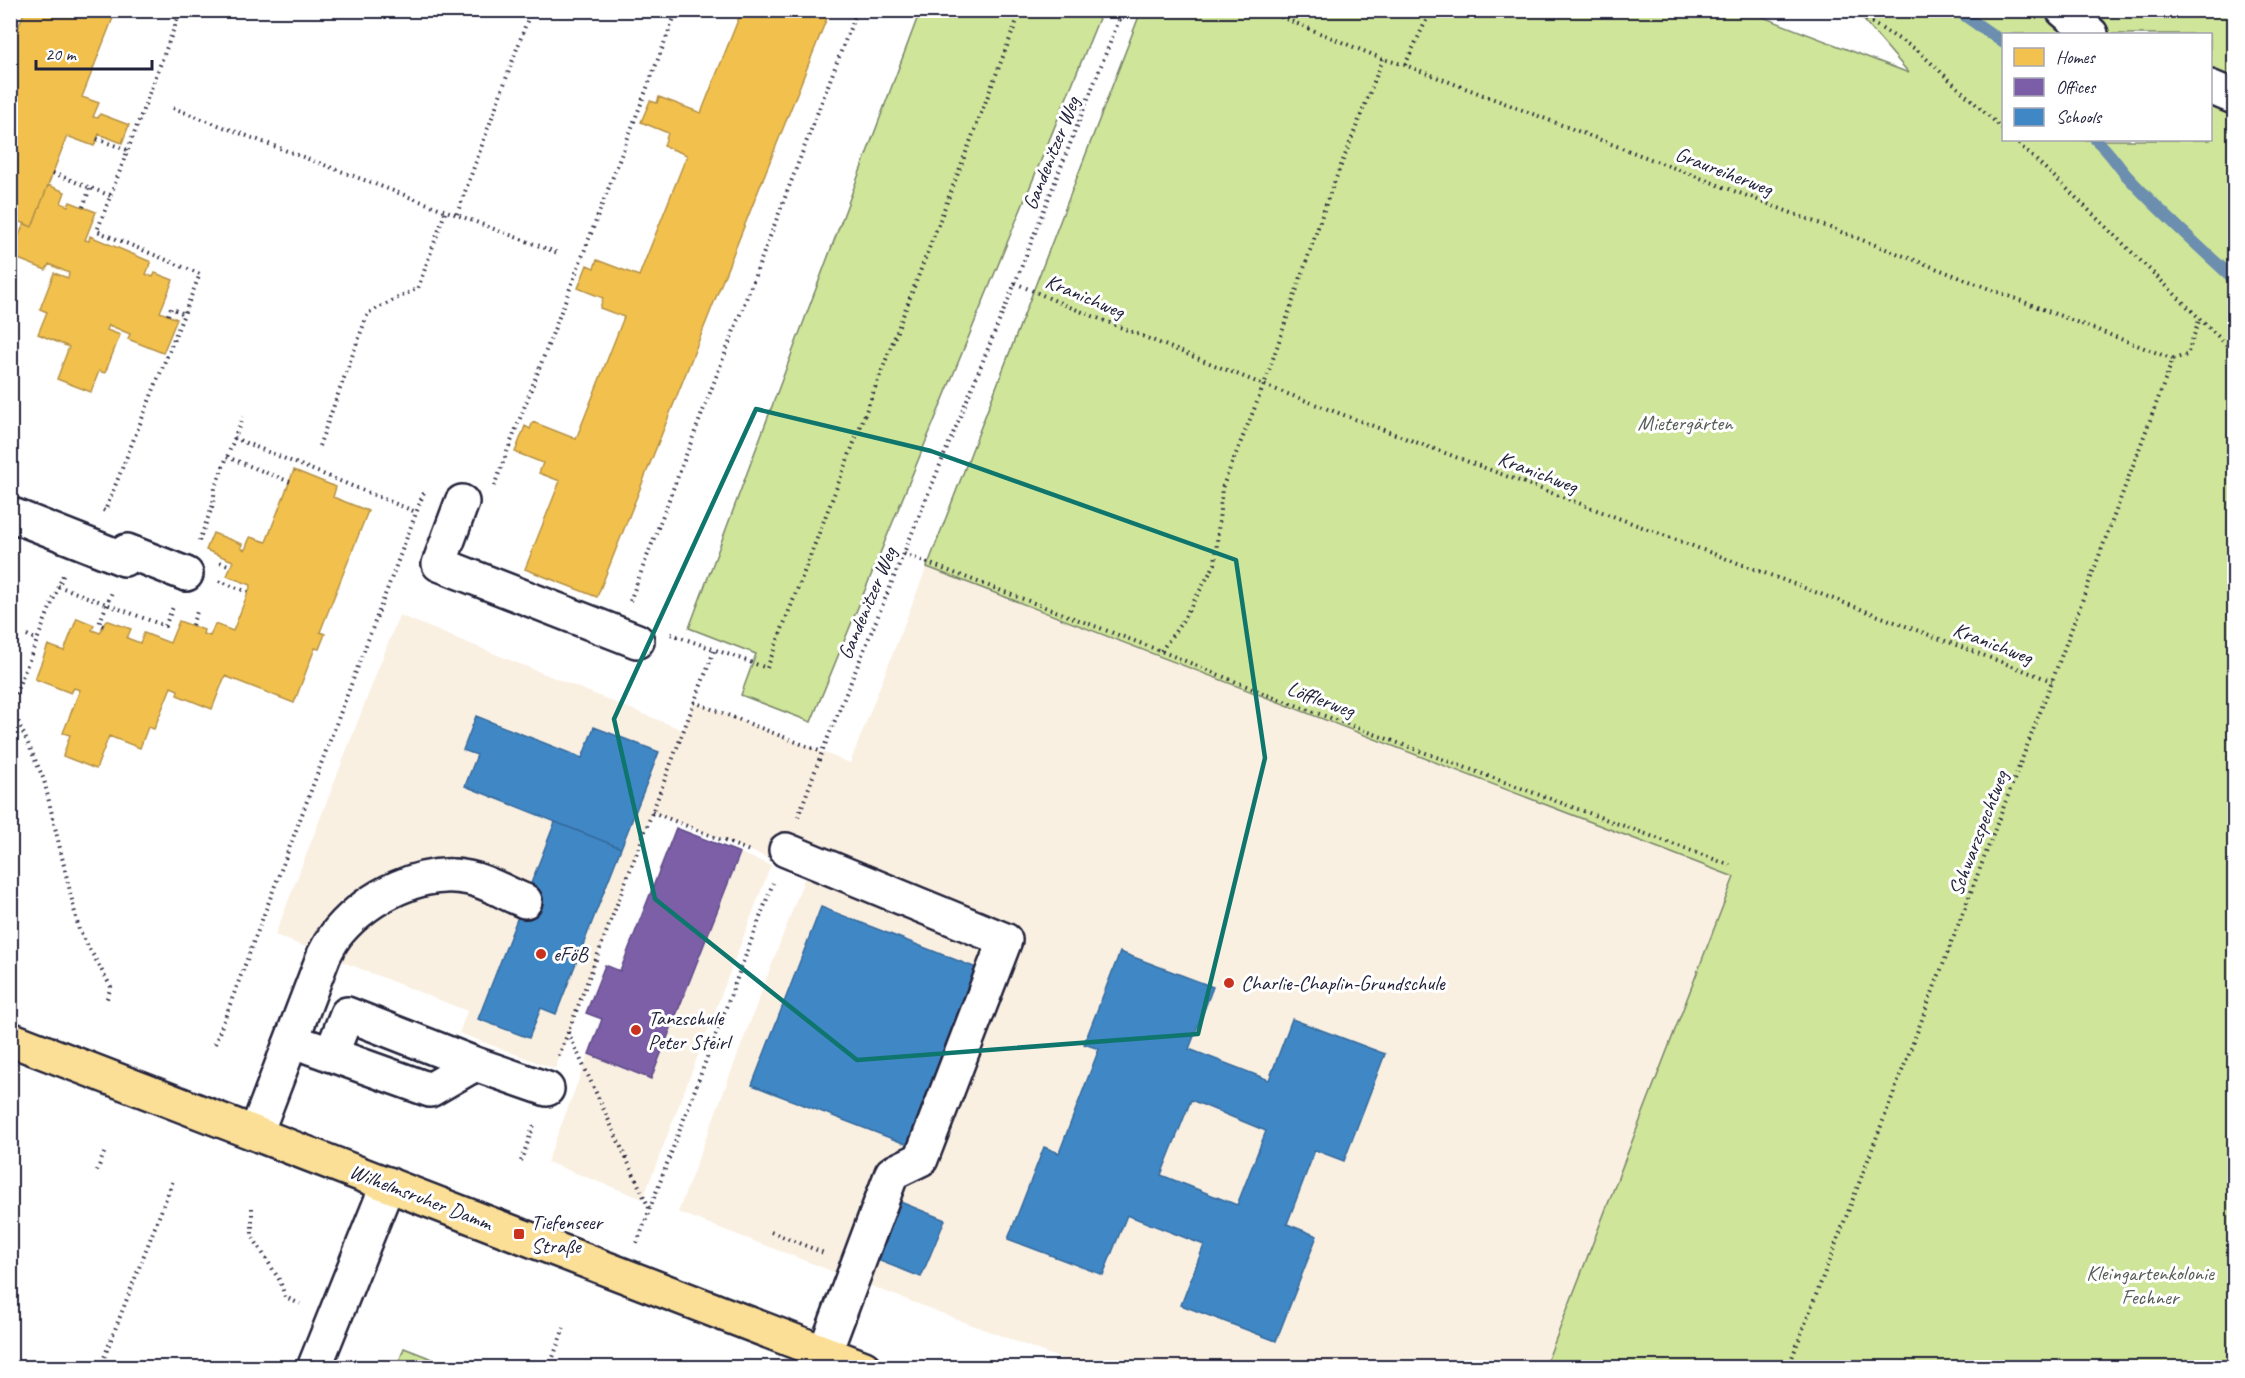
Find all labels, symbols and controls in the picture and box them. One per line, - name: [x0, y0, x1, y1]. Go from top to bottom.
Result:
- scale bar: [36, 33, 152, 71]
- legend: [2002, 33, 2212, 141]
- text: 20 m: [45, 43, 78, 65]
- text: Homes: [2056, 46, 2096, 68]
- text: Offices: [2056, 76, 2097, 98]
- street label: Gandenitzer Weg: [1017, 91, 1086, 213]
- text: Schools: [2056, 106, 2103, 128]
- street label: Graureiherweg: [1672, 141, 1778, 202]
- street label: Kranichweg: [1042, 268, 1130, 325]
- park label: Mietergärten: [1638, 410, 1734, 436]
- street label: Kranichweg: [1495, 445, 1583, 500]
- street label: Gandenitzer Weg: [832, 541, 903, 663]
- street label: Kranichweg: [1950, 616, 2038, 671]
- street label: Löfflerweg: [1284, 675, 1360, 724]
- street label: Schwarzspechtweg: [1942, 765, 2014, 899]
- place label: eFöB: [553, 941, 590, 967]
- marker: eFöB: [534, 947, 548, 961]
- place label: Charlie-Chaplin-Grundschule: [1241, 970, 1446, 996]
- marker: Charlie-Chaplin-Grundschule: [1222, 976, 1236, 990]
- place label: Tanzschule Peter Steirl: [648, 1005, 733, 1055]
- marker: Tanzschule Peter Steirl: [629, 1023, 643, 1037]
- street label: Wilhelmsruher Damm: [346, 1158, 498, 1237]
- place label: Tiefenseer Straße: [531, 1209, 605, 1259]
- marker: Tiefenseer Straße: [512, 1227, 526, 1241]
- park label: Kleingartenkolonie Fechner: [2086, 1260, 2215, 1310]

